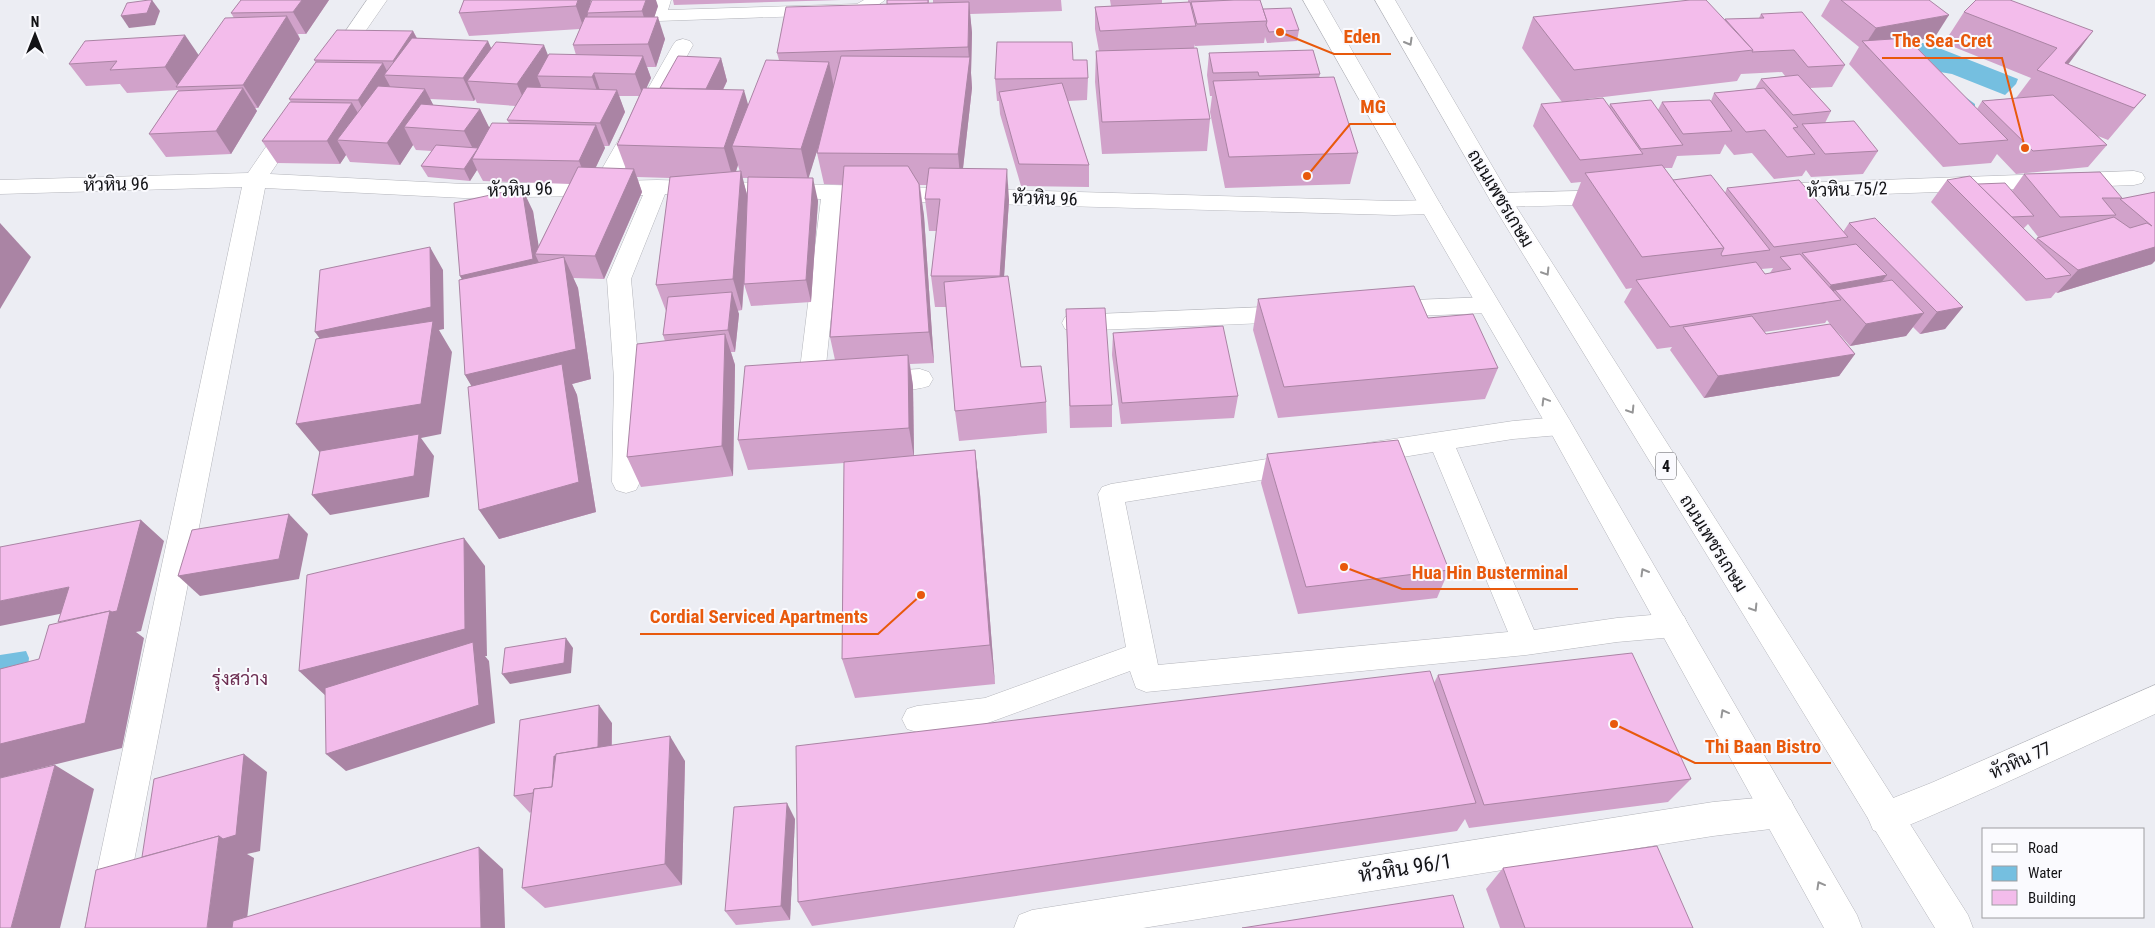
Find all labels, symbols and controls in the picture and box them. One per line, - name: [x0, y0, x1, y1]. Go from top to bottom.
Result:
- north arrow: [10, 10, 60, 60]
- text: N: [31, 14, 39, 30]
- callout: Eden: [1334, 20, 1391, 54]
- callout: The Sea-Cret: [1882, 24, 2002, 58]
- text: Eden: [1343, 25, 1381, 48]
- text: The Sea-Cret: [1892, 29, 1992, 52]
- one-way arrow: [1403, 37, 1413, 46]
- callout: MG: [1350, 90, 1396, 124]
- text: MG: [1360, 95, 1386, 118]
- street label: ถนนเพชรเกษม: [1463, 145, 1539, 251]
- street label: หัวหิน 96: [83, 173, 149, 195]
- street label: หัวหิน 96: [487, 177, 553, 201]
- street label: หัวหิน 75/2: [1806, 177, 1888, 201]
- street label: หัวหิน 96: [1012, 186, 1078, 210]
- one-way arrow: [1539, 267, 1549, 276]
- one-way arrow: [1542, 397, 1552, 406]
- one-way arrow: [1625, 405, 1635, 414]
- road number: 4: [1656, 452, 1676, 480]
- street label: ถนนเพชรเกษม: [1676, 490, 1752, 596]
- callout: Hua Hin Busterminal: [1402, 555, 1578, 589]
- text: Hua Hin Busterminal: [1412, 561, 1568, 584]
- one-way arrow: [1640, 568, 1650, 577]
- callout: Cordial Serviced Apartments: [640, 600, 878, 634]
- one-way arrow: [1748, 602, 1757, 611]
- text: Cordial Serviced Apartments: [650, 605, 868, 628]
- district label: รุ่งสว่าง: [212, 667, 268, 691]
- one-way arrow: [1720, 710, 1730, 719]
- callout: Thi Baan Bistro: [1695, 729, 1831, 763]
- text: Thi Baan Bistro: [1705, 735, 1821, 758]
- street label: หัวหิน 77: [1986, 737, 2054, 783]
- legend: [1982, 828, 2145, 918]
- text: Road: [2028, 839, 2058, 857]
- street label: หัวหิน 96/1: [1356, 849, 1454, 887]
- text: Water: [2028, 864, 2063, 882]
- one-way arrow: [1817, 882, 1827, 891]
- text: Building: [2028, 889, 2076, 907]

